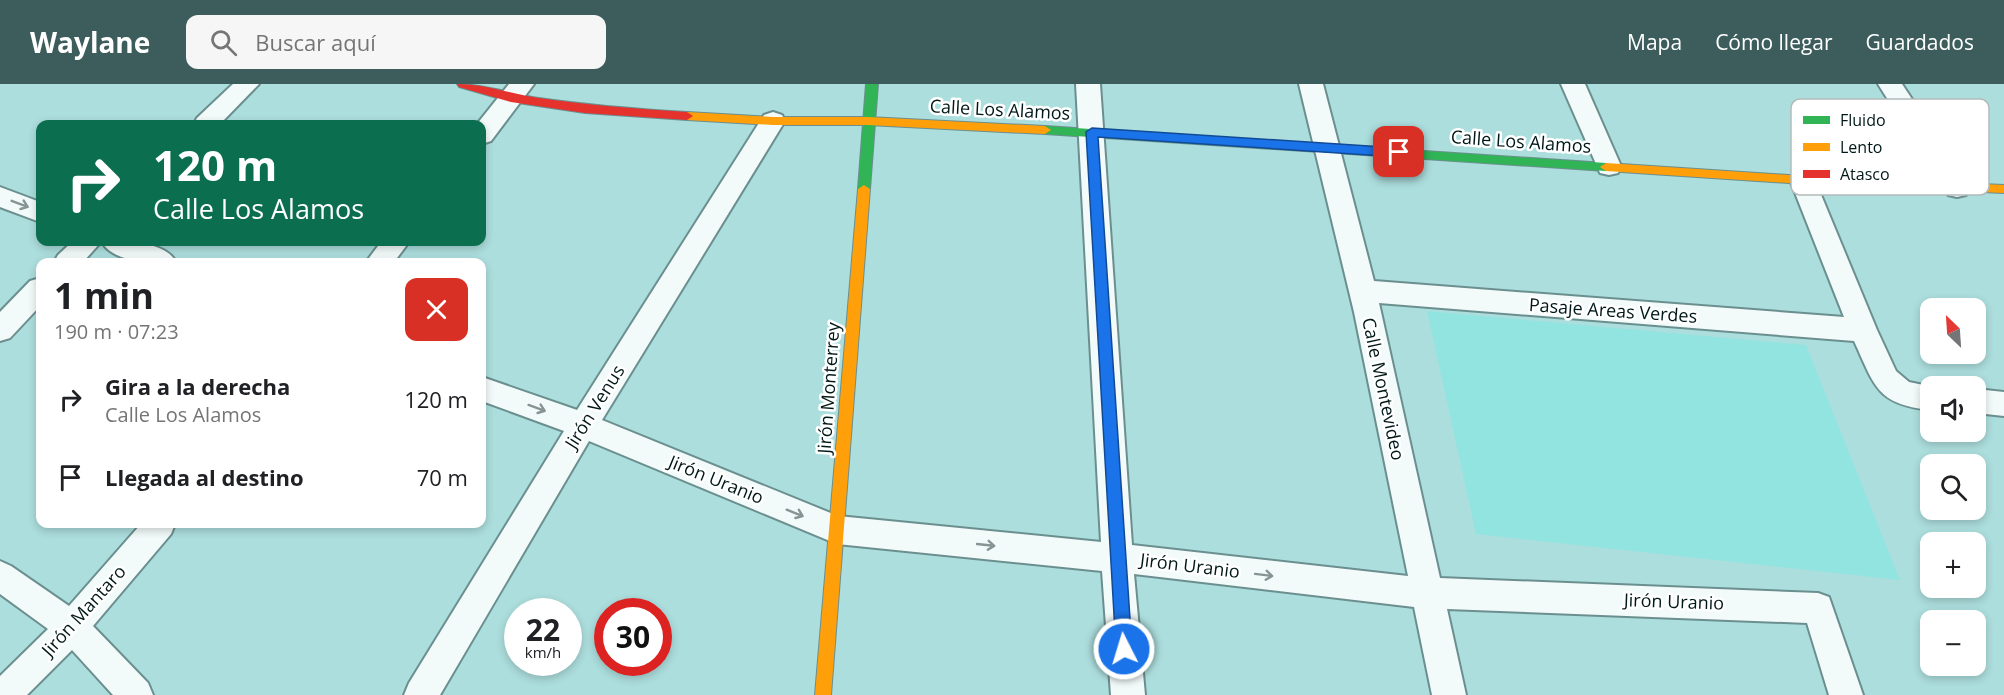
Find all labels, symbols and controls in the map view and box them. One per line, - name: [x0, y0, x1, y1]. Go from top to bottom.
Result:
- search box: [186, 15, 606, 69]
- text: Waylane: [30, 23, 150, 61]
- icon: search: [207, 26, 240, 59]
- text: Buscar aquí: [255, 27, 376, 57]
- text: Mapa: [1627, 28, 1682, 56]
- text: Cómo llegar: [1715, 28, 1833, 56]
- text: Guardados: [1866, 28, 1974, 56]
- street label: Calle Los Alamos: [929, 93, 1071, 125]
- legend: [1791, 99, 1989, 195]
- text: Fluido: [1840, 109, 1886, 131]
- street label: Calle Los Alamos: [1450, 124, 1592, 158]
- pin: [1373, 126, 1424, 177]
- icon: arrive: [1382, 135, 1415, 168]
- text: 120 m: [153, 136, 277, 193]
- text: Lento: [1840, 136, 1882, 158]
- icon: right: [54, 144, 132, 222]
- text: Atasco: [1840, 163, 1890, 185]
- text: Calle Los Alamos: [153, 190, 364, 227]
- one-way arrow: [10, 200, 29, 211]
- text: 1 min: [54, 271, 154, 320]
- button: close: [405, 278, 468, 341]
- street label: Pasaje Areas Verdes: [1528, 292, 1698, 328]
- north arrow: [1920, 298, 1986, 364]
- map controls: [1920, 298, 1986, 676]
- street label: Calle Montevideo: [1357, 315, 1411, 462]
- text: 190 m · 07:23: [54, 318, 179, 345]
- street label: Jirón Monterrey: [811, 320, 845, 456]
- street label: Jirón Venus: [558, 360, 629, 455]
- text: Gira a la derecha: [105, 371, 290, 401]
- button: sound: [1920, 376, 1986, 442]
- icon: right: [54, 383, 87, 416]
- text: 120 m: [404, 384, 468, 414]
- text: Calle Los Alamos: [105, 401, 261, 428]
- one-way arrow: [527, 404, 545, 415]
- street label: Jirón Uranio: [664, 448, 767, 509]
- button: search: [1920, 454, 1986, 520]
- icon: arrive: [54, 461, 87, 494]
- text: Llegada al destino: [105, 462, 304, 492]
- text: 70 m: [417, 462, 468, 492]
- one-way arrow: [786, 508, 804, 519]
- button: +: [1920, 532, 1986, 598]
- one-way arrow: [976, 540, 996, 551]
- street label: Jirón Uranio: [1137, 547, 1241, 583]
- street label: Jirón Mantaro: [34, 560, 131, 663]
- one-way arrow: [1253, 569, 1273, 580]
- street label: Jirón Uranio: [1622, 587, 1725, 615]
- speed limit sign: 30: [594, 598, 672, 676]
- text: 22: [526, 609, 560, 650]
- button: −: [1920, 610, 1986, 676]
- position arrow: [1092, 617, 1156, 681]
- text: km/h: [525, 642, 561, 662]

